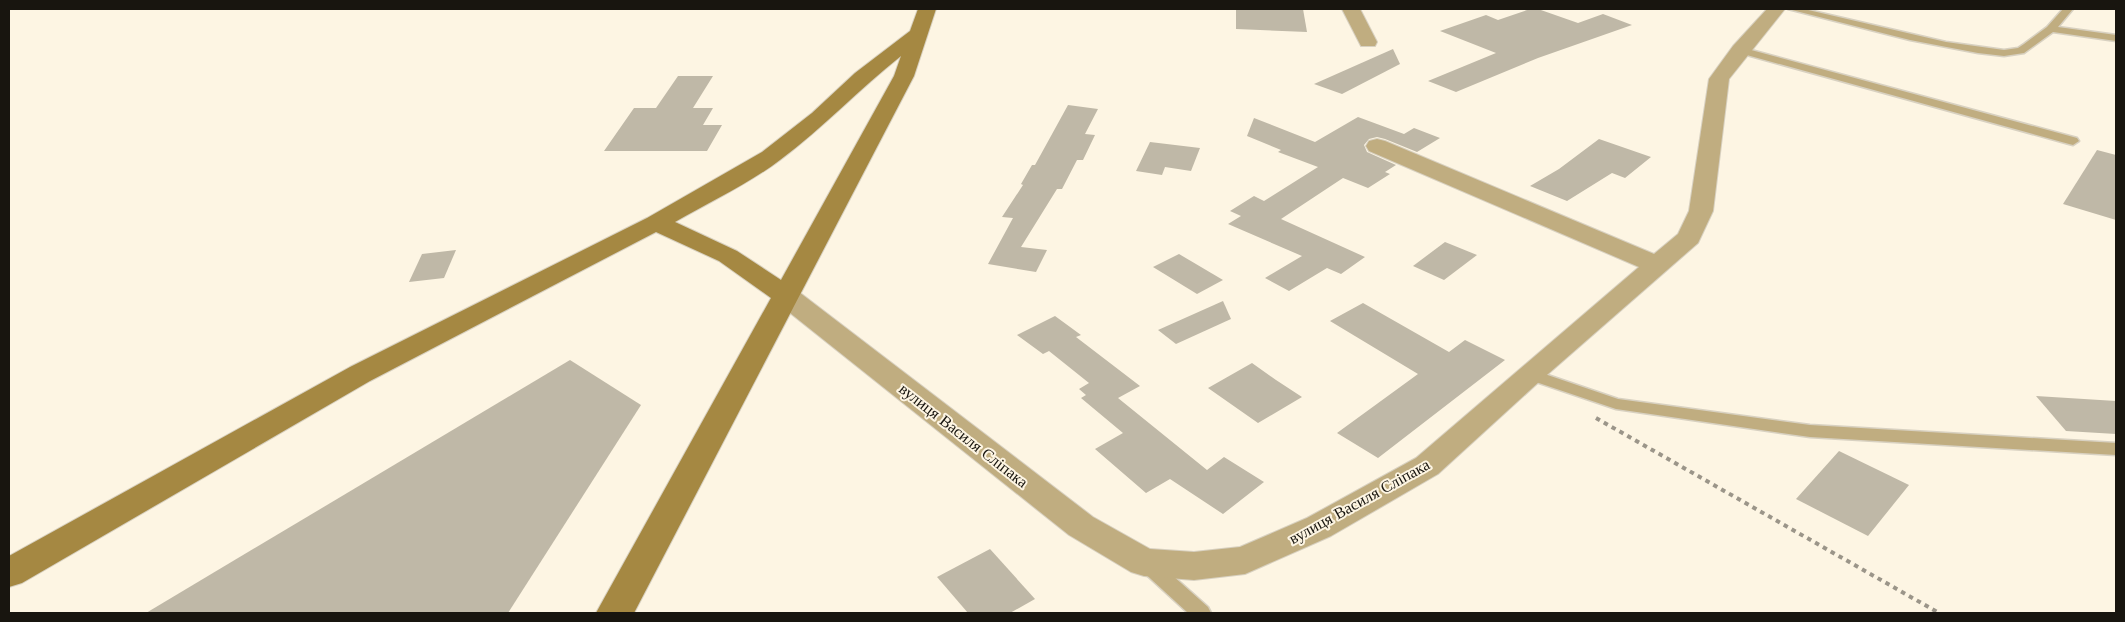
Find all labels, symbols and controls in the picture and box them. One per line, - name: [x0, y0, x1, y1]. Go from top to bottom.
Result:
- street label: вулиця Василя Сліпака: [896, 378, 1032, 492]
- street label: вулиця Василя Сліпака: [1285, 454, 1433, 548]

